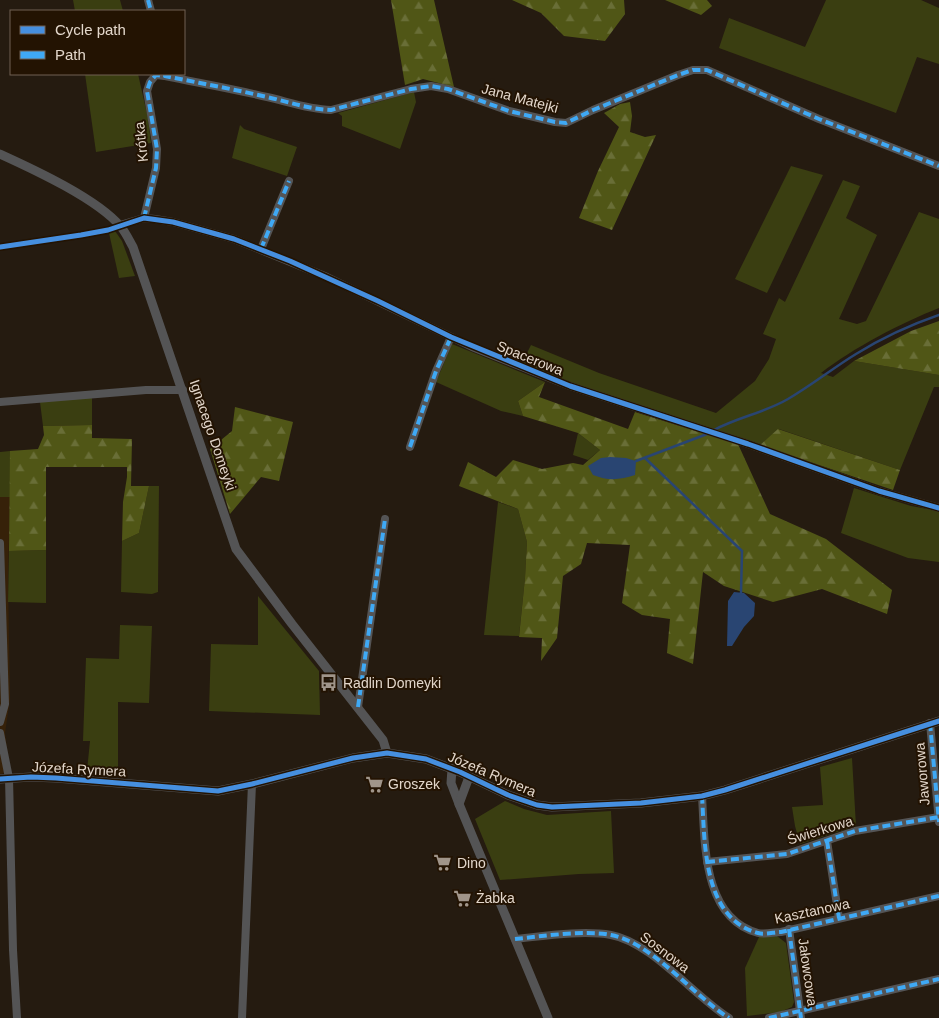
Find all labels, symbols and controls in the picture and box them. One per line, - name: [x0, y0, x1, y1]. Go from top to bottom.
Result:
- legend: [10, 10, 185, 75]
- text: Cycle path: [55, 21, 126, 38]
- text: Path: [55, 46, 86, 63]
- street label: Jana Matejki: [480, 80, 560, 116]
- street label: Krótka: [131, 121, 151, 163]
- street label: Spacerowa: [495, 337, 566, 379]
- street label: Ignacego Domeyki: [187, 378, 239, 492]
- bus stop icon: Radlin Domeyki: [319, 673, 339, 693]
- place label: Radlin Domeyki: [343, 675, 441, 691]
- street label: Jaworowa: [911, 742, 933, 806]
- street label: Józefa Rymera: [446, 748, 539, 800]
- street label: Józefa Rymera: [32, 759, 127, 779]
- supermarket icon: Groszek: [364, 774, 384, 794]
- place label: Groszek: [388, 776, 441, 792]
- street label: Świerkowa: [785, 811, 855, 848]
- supermarket icon: Dino: [433, 853, 453, 873]
- place label: Dino: [457, 855, 486, 871]
- supermarket icon: Żabka: [452, 888, 472, 908]
- place label: Żabka: [476, 889, 515, 906]
- street label: Kasztanowa: [773, 895, 851, 927]
- street label: Sosnowa: [637, 928, 693, 976]
- street label: Jałowcowa: [795, 937, 821, 1007]

